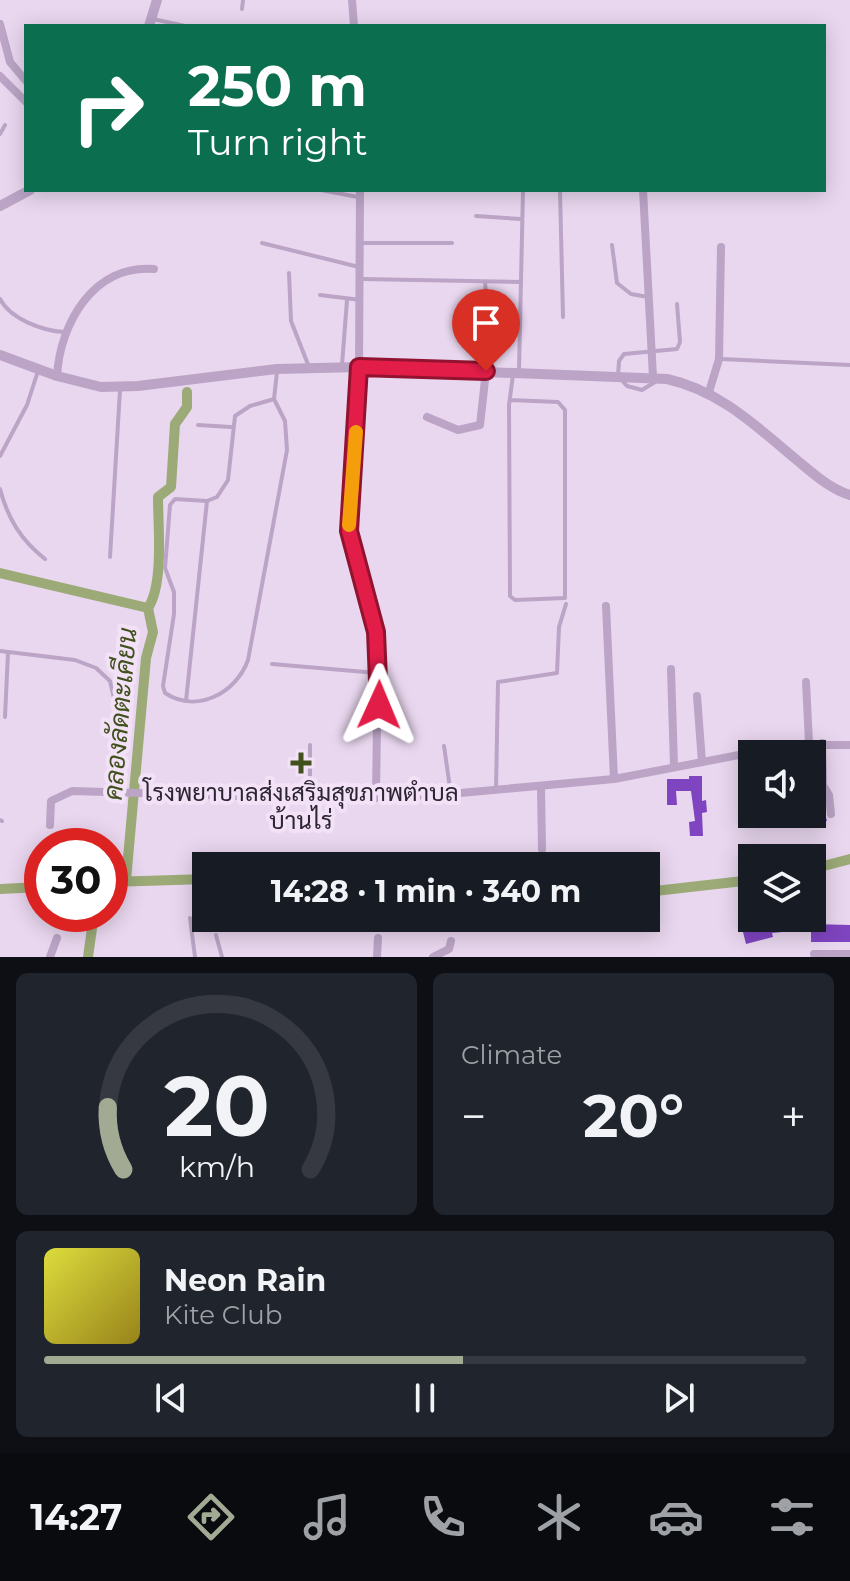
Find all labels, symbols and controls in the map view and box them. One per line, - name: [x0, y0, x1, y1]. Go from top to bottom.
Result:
- text: 250 m: [188, 52, 367, 120]
- icon: right: [56, 56, 160, 160]
- text: Turn right: [188, 120, 368, 164]
- pin: [452, 289, 520, 371]
- icon: arrive: [464, 301, 508, 345]
- water label: คลองลัดตะเคียน: [97, 626, 144, 802]
- position arrow: [337, 663, 421, 747]
- map controls: [738, 740, 826, 932]
- button: sound: [738, 740, 826, 828]
- marker: โรงพยาบาลส่งเสริมสุขภาพตำบล บ้านไร่: [290, 752, 312, 774]
- place label: โรงพยาบาลส่งเสริมสุขภาพตำบล บ้านไร่: [141, 777, 459, 835]
- speed limit sign: 30: [24, 828, 128, 932]
- button: layers: [738, 844, 826, 932]
- text: 14:28 · 1 min · 340 m: [271, 873, 581, 910]
- text: Climate: [461, 1039, 562, 1071]
- text: 20: [164, 1055, 269, 1157]
- text: 20°: [583, 1079, 684, 1152]
- text: −: [461, 1089, 486, 1143]
- text: +: [781, 1089, 806, 1143]
- text: km/h: [178, 1149, 255, 1184]
- text: Neon Rain: [164, 1262, 326, 1299]
- text: Kite Club: [164, 1299, 282, 1331]
- icon: previous: [149, 1376, 193, 1420]
- icon: pause: [403, 1376, 447, 1420]
- icon: next: [657, 1376, 701, 1420]
- icon: directions: [183, 1489, 239, 1545]
- icon: music: [299, 1489, 355, 1545]
- icon: phone: [415, 1489, 471, 1545]
- icon: climate: [531, 1489, 587, 1545]
- icon: car: [648, 1489, 704, 1545]
- icon: filters: [764, 1489, 820, 1545]
- text: 14:27: [30, 1495, 122, 1539]

